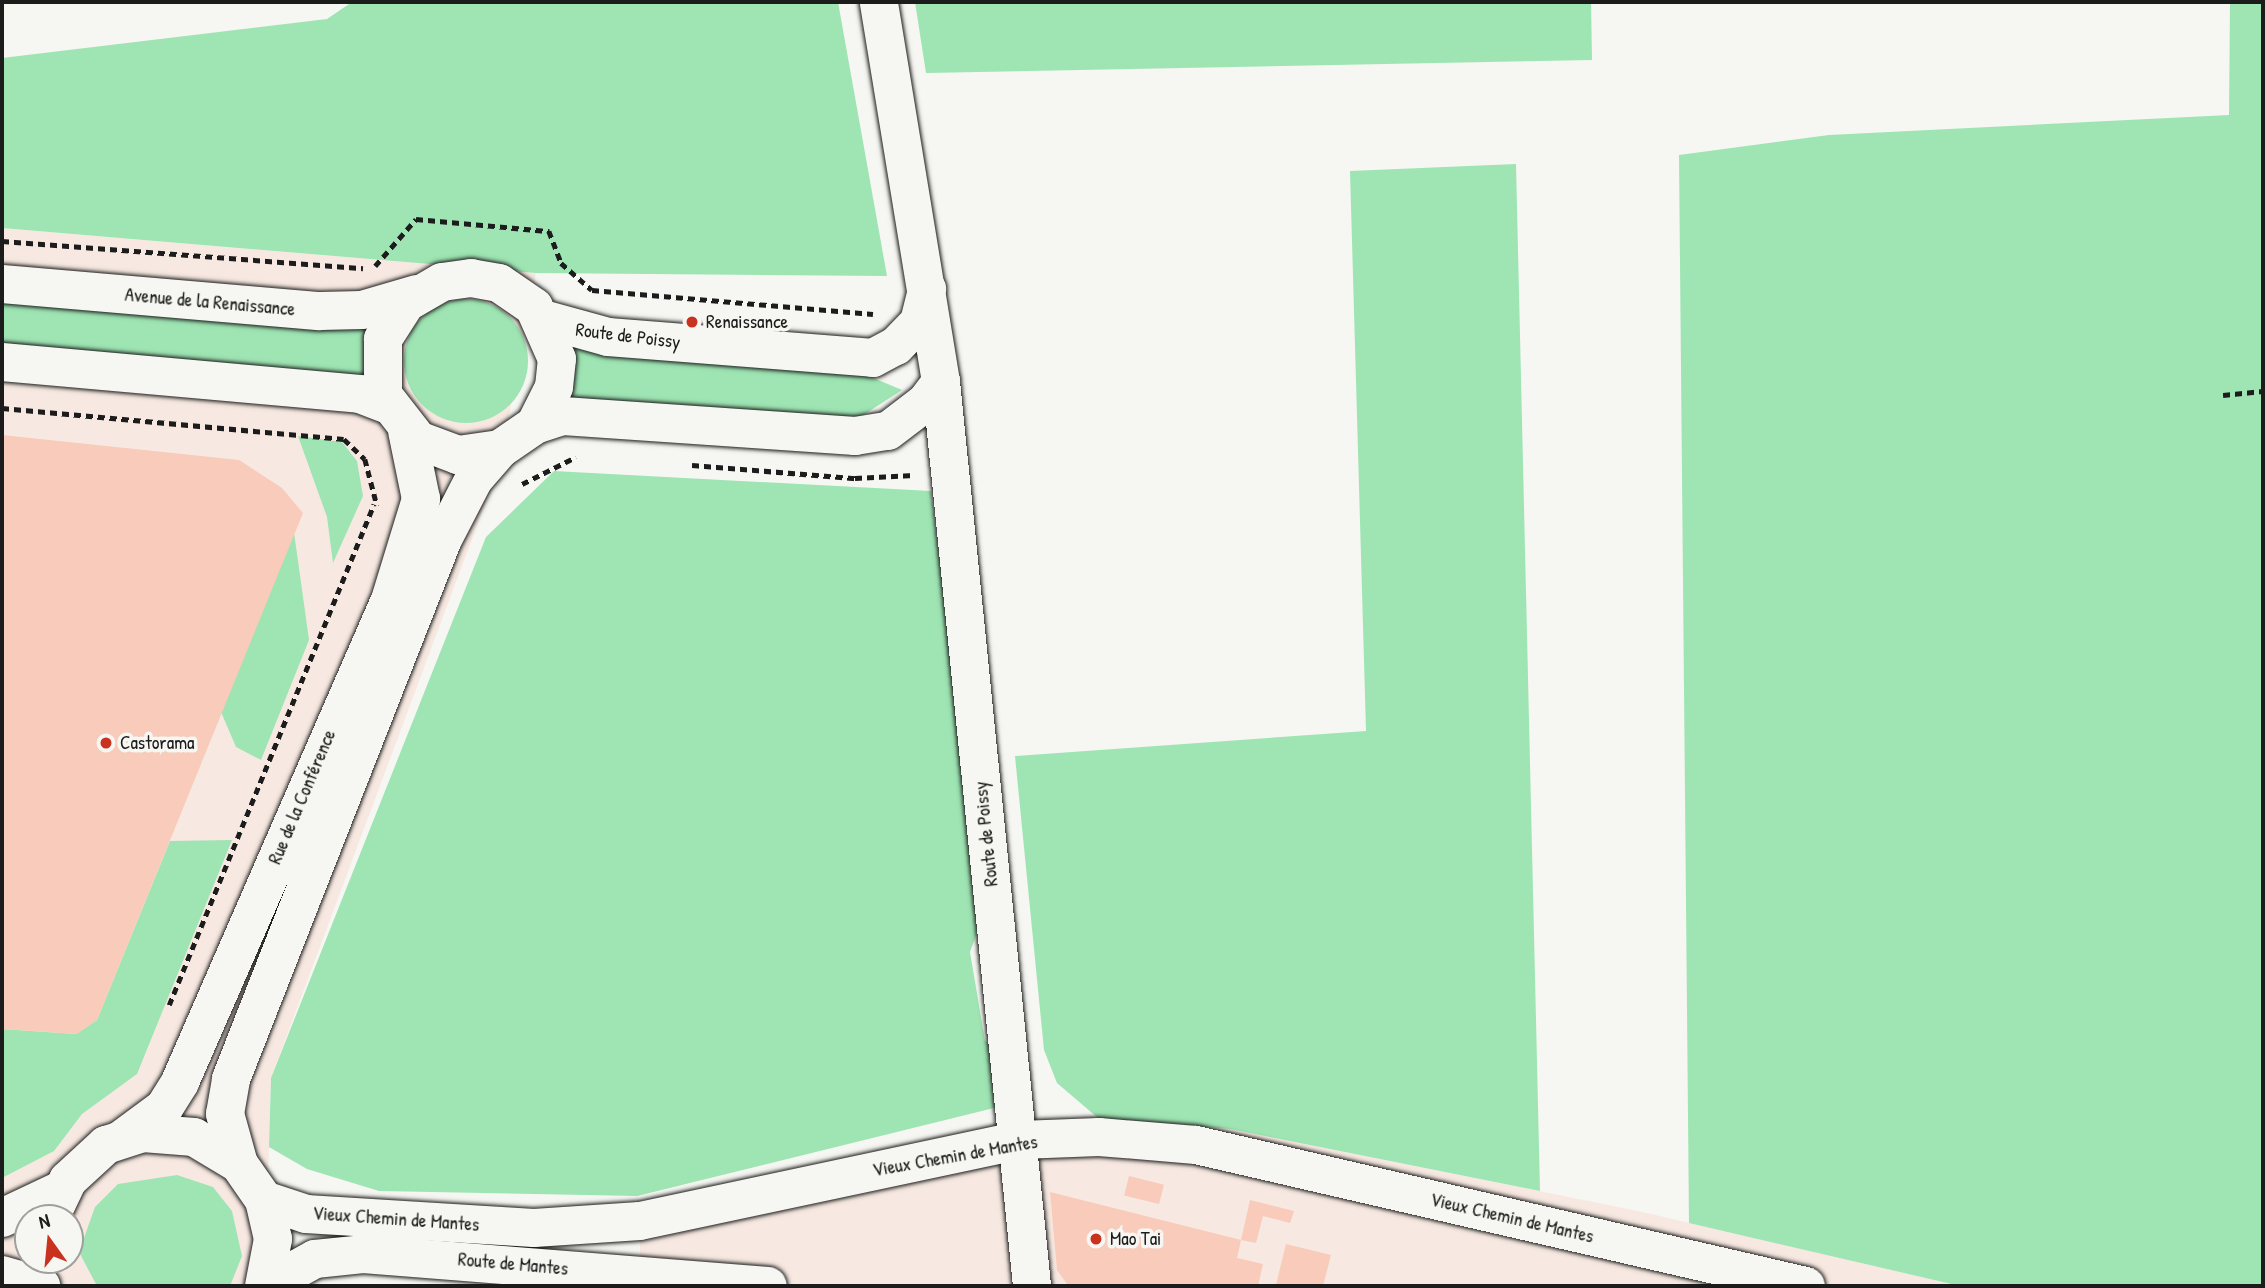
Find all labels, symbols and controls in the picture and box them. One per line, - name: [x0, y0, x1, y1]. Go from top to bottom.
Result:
- street label: Avenue de la Renaissance: [124, 283, 296, 321]
- place label: Renaissance: [706, 311, 788, 333]
- marker: Renaissance: [684, 314, 700, 330]
- street label: Route de Poissy: [574, 318, 682, 354]
- street label: Rue de la Conférence: [263, 726, 341, 868]
- place label: Castorama: [120, 732, 194, 754]
- marker: Castorama: [98, 735, 114, 751]
- street label: Route de Poissy: [969, 780, 1003, 888]
- street label: Vieux Chemin de Mantes: [871, 1130, 1039, 1182]
- street label: Vieux Chemin de Mantes: [1428, 1188, 1596, 1248]
- street label: Vieux Chemin de Mantes: [312, 1202, 480, 1236]
- north arrow: [14, 1204, 84, 1274]
- text: N: [36, 1207, 52, 1235]
- place label: Mao Tai: [1110, 1228, 1161, 1250]
- marker: Mao Tai: [1088, 1231, 1104, 1247]
- street label: Route de Mantes: [457, 1248, 569, 1280]

